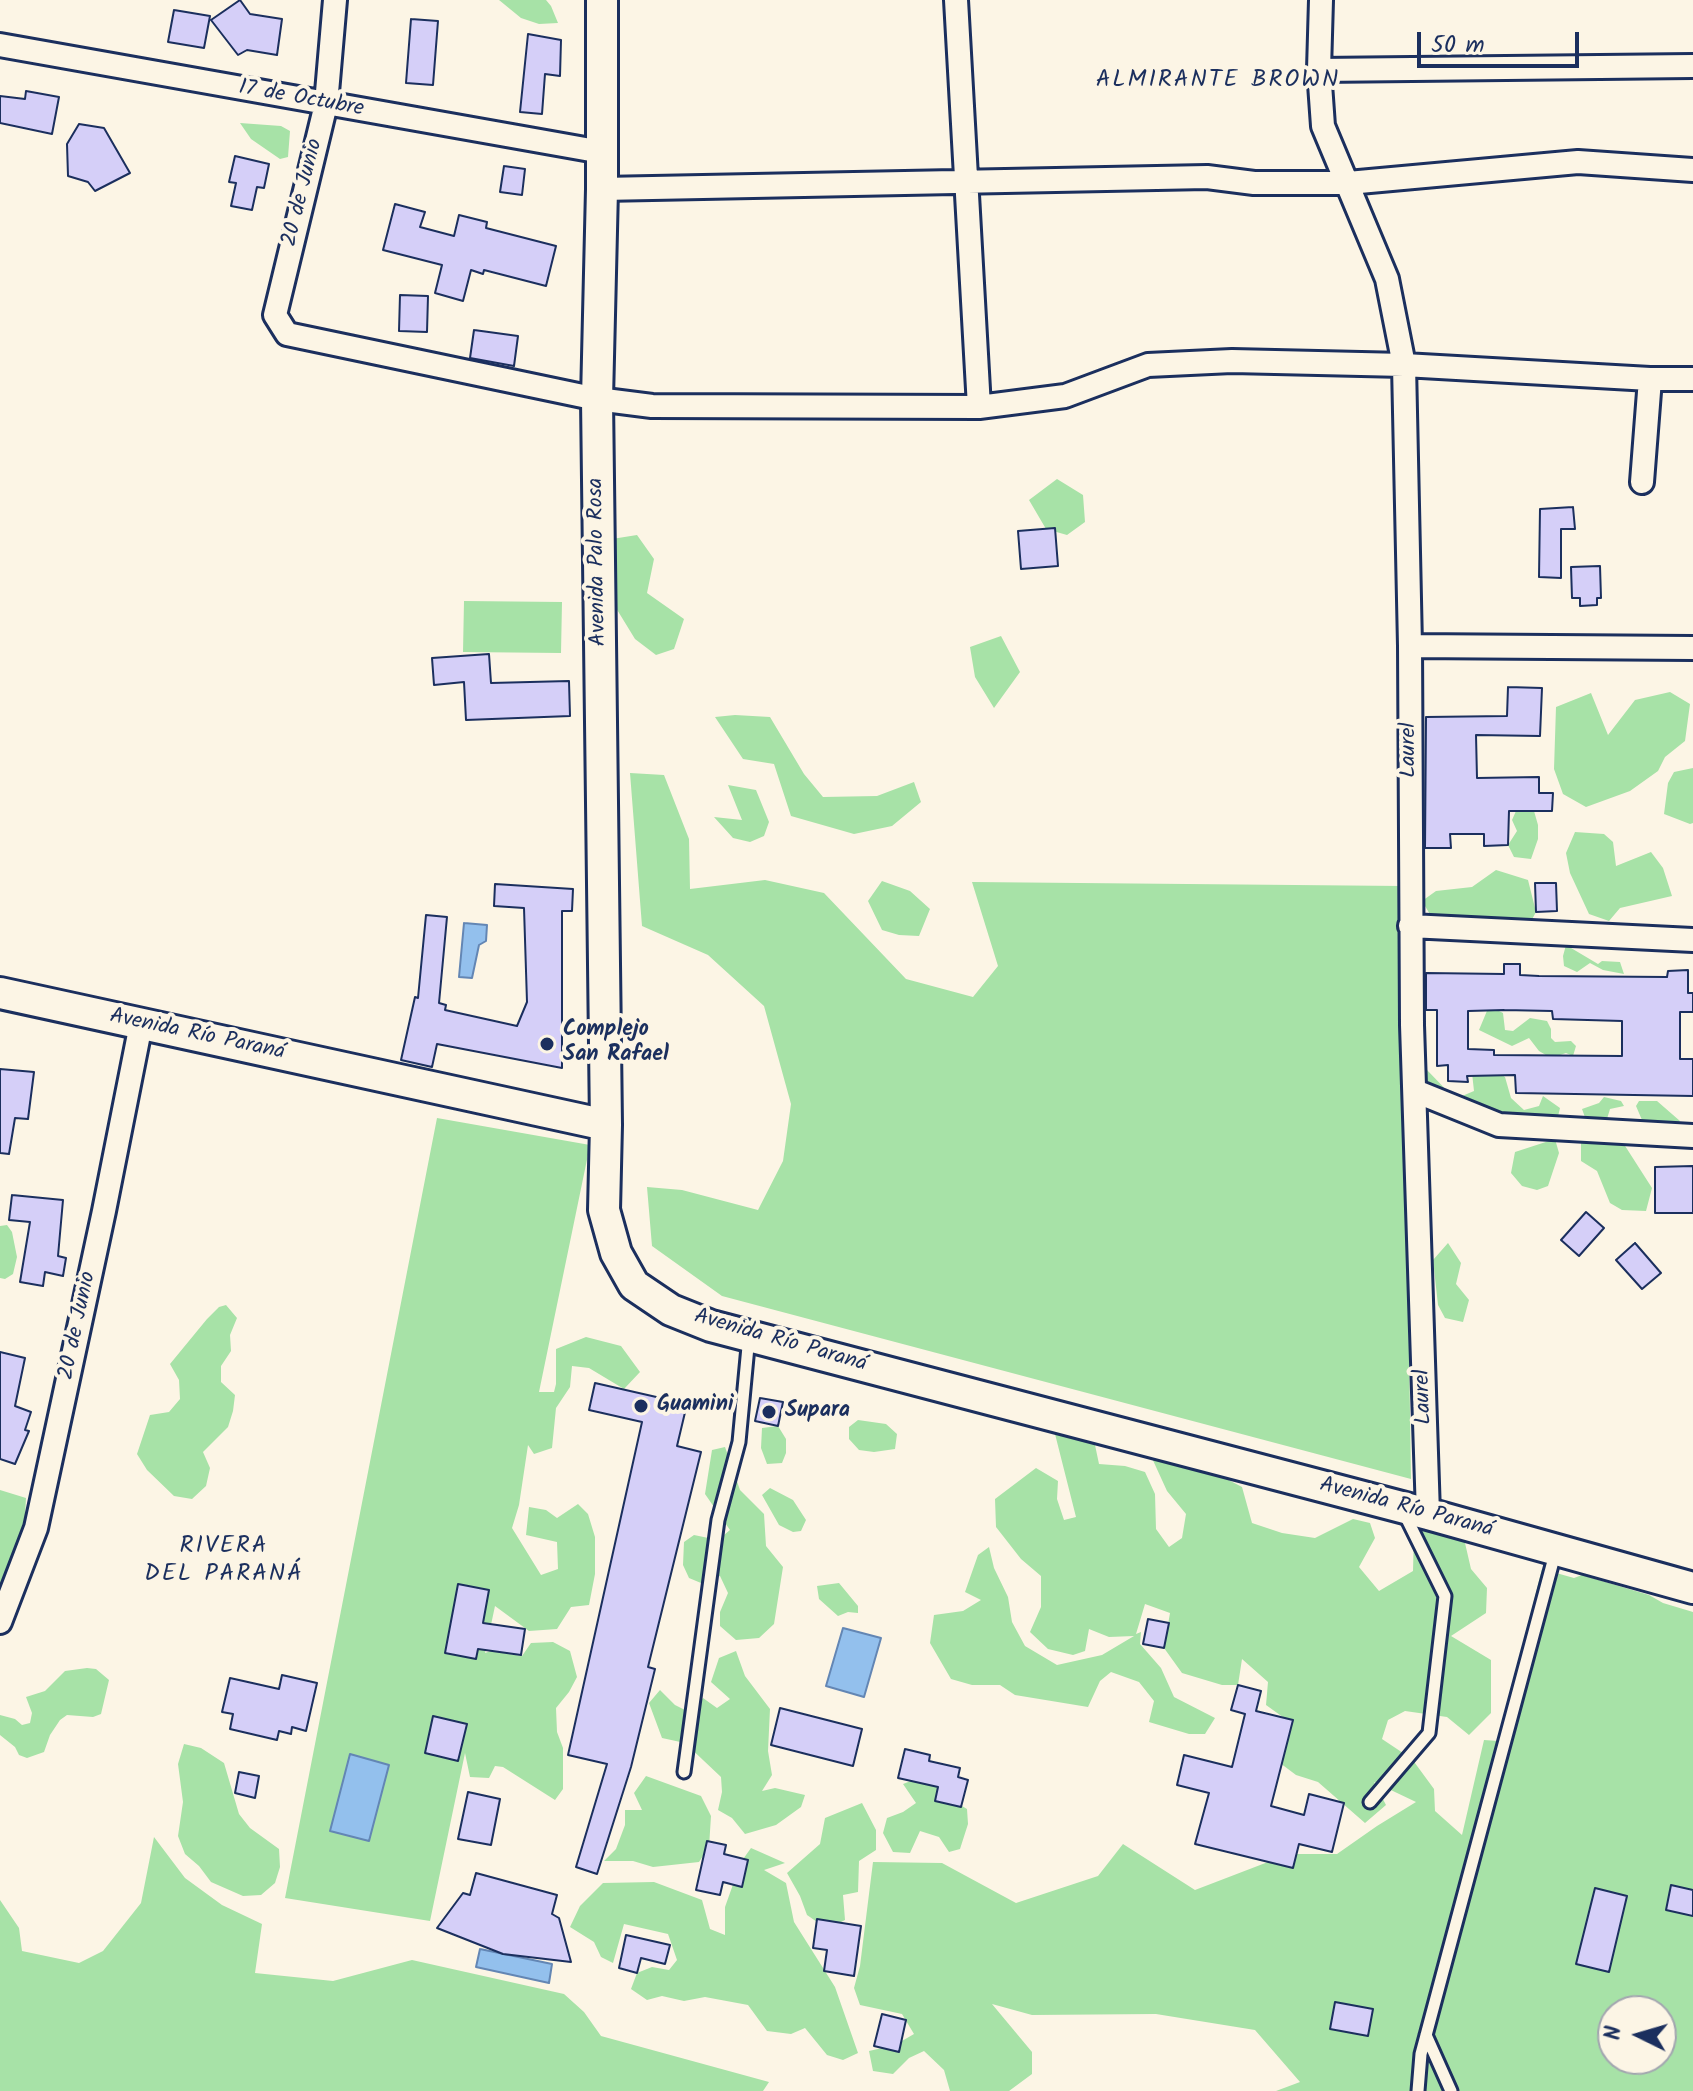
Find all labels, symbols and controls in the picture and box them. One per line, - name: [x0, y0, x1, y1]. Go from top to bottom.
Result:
- scale bar: [1421, 16, 1583, 66]
- text: 50 m: [1431, 26, 1485, 65]
- district label: ALMIRANTE BROWN: [1096, 68, 1340, 96]
- street label: 17 de Octubre: [236, 76, 366, 124]
- street label: 20 de Junio: [278, 136, 330, 250]
- street label: Avenida Palo Rosa: [584, 477, 614, 647]
- street label: Laurel: [1397, 722, 1423, 778]
- street label: Avenida Río Paraná: [107, 1005, 287, 1067]
- place label: Complejo San Rafael: [563, 1018, 669, 1070]
- marker: Complejo San Rafael: [538, 1035, 556, 1053]
- street label: 20 de Junio: [55, 1269, 103, 1383]
- street label: Avenida Río Paraná: [691, 1305, 869, 1379]
- street label: Laurel: [1411, 1369, 1439, 1425]
- place label: Guamini: [657, 1393, 734, 1419]
- marker: Guamini: [632, 1397, 650, 1415]
- place label: Supara: [785, 1399, 850, 1425]
- marker: Supara: [760, 1403, 778, 1421]
- street label: Avenida Río Paraná: [1316, 1473, 1496, 1545]
- district label: RIVERA DEL PARANÁ: [144, 1534, 304, 1590]
- north arrow: [1597, 1995, 1677, 2075]
- text: N: [1597, 2025, 1633, 2041]

